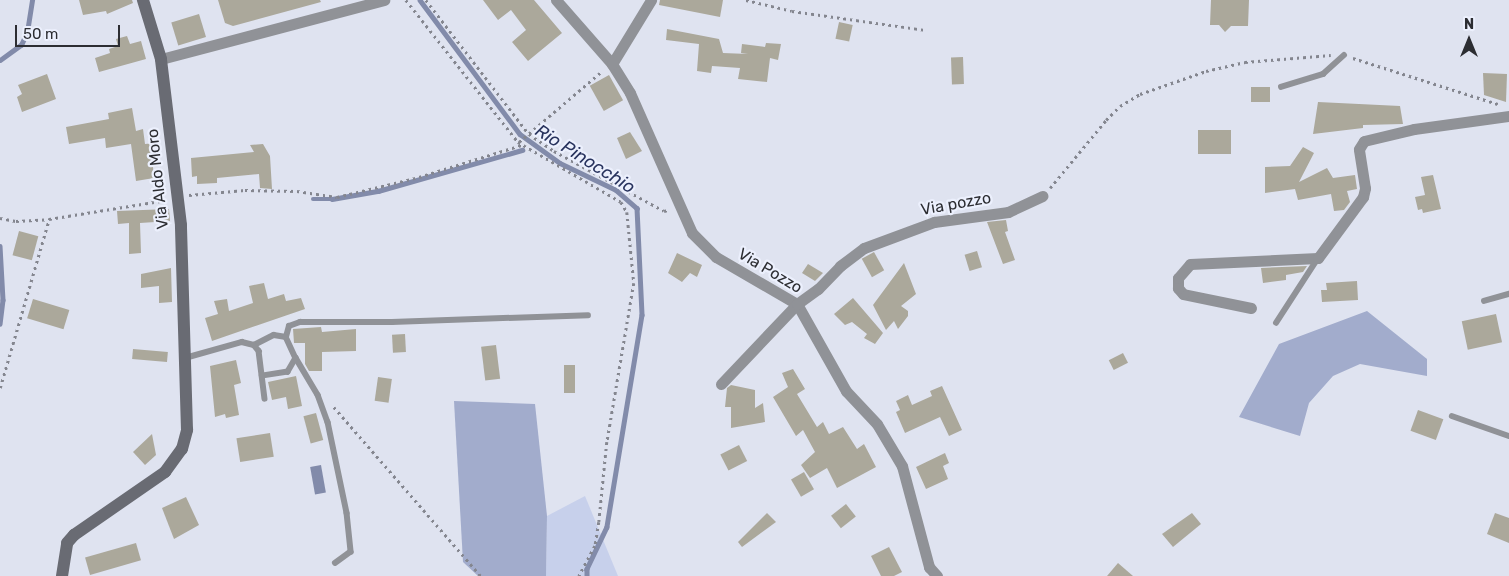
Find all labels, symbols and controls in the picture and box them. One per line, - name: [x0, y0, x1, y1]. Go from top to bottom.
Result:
- scale bar: [18, 15, 122, 47]
- north arrow: [1444, 15, 1494, 65]
- text: N: [1464, 16, 1474, 33]
- text: 50 m: [23, 25, 58, 43]
- water label: Rio Pinocchio: [531, 120, 639, 198]
- street label: Via Aldo Moro: [143, 128, 173, 230]
- street label: Via pozzo: [919, 188, 993, 220]
- street label: Via Pozzo: [734, 244, 806, 298]

